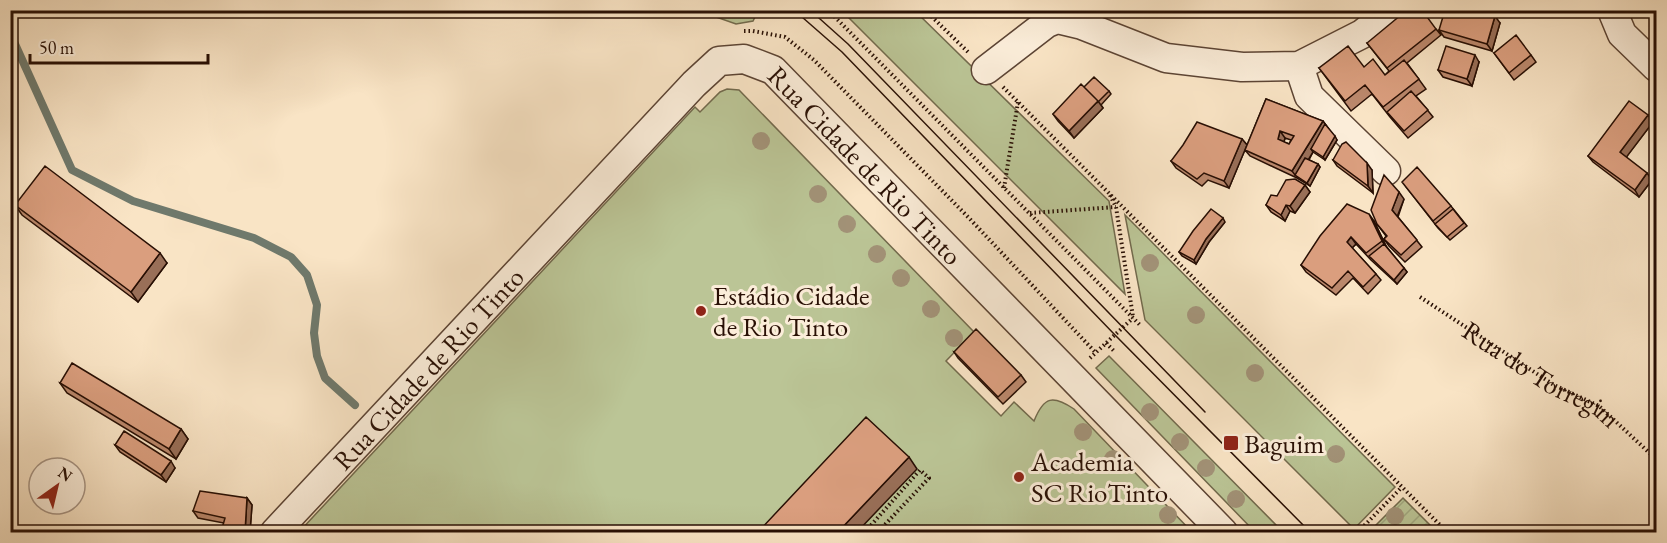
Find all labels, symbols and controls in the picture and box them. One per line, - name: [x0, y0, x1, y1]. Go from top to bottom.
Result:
- scale bar: [30, 27, 208, 65]
- text: 50 m: [39, 36, 74, 59]
- street label: Rua Cidade de Rio Tinto: [761, 58, 970, 272]
- street label: Rua Cidade de Rio Tinto: [325, 260, 531, 477]
- place label: Estádio Cidade de Rio Tinto: [713, 278, 870, 344]
- marker: Estádio Cidade de Rio Tinto: [694, 304, 708, 318]
- street label: Rua do Torregim: [1456, 312, 1628, 435]
- place label: Baguim: [1244, 426, 1324, 461]
- marker: Baguim: [1222, 434, 1240, 452]
- place label: Academia SC RioTinto: [1030, 444, 1168, 510]
- north arrow: [27, 456, 87, 516]
- text: N: [54, 462, 76, 486]
- marker: Academia SC RioTinto: [1012, 470, 1026, 484]

